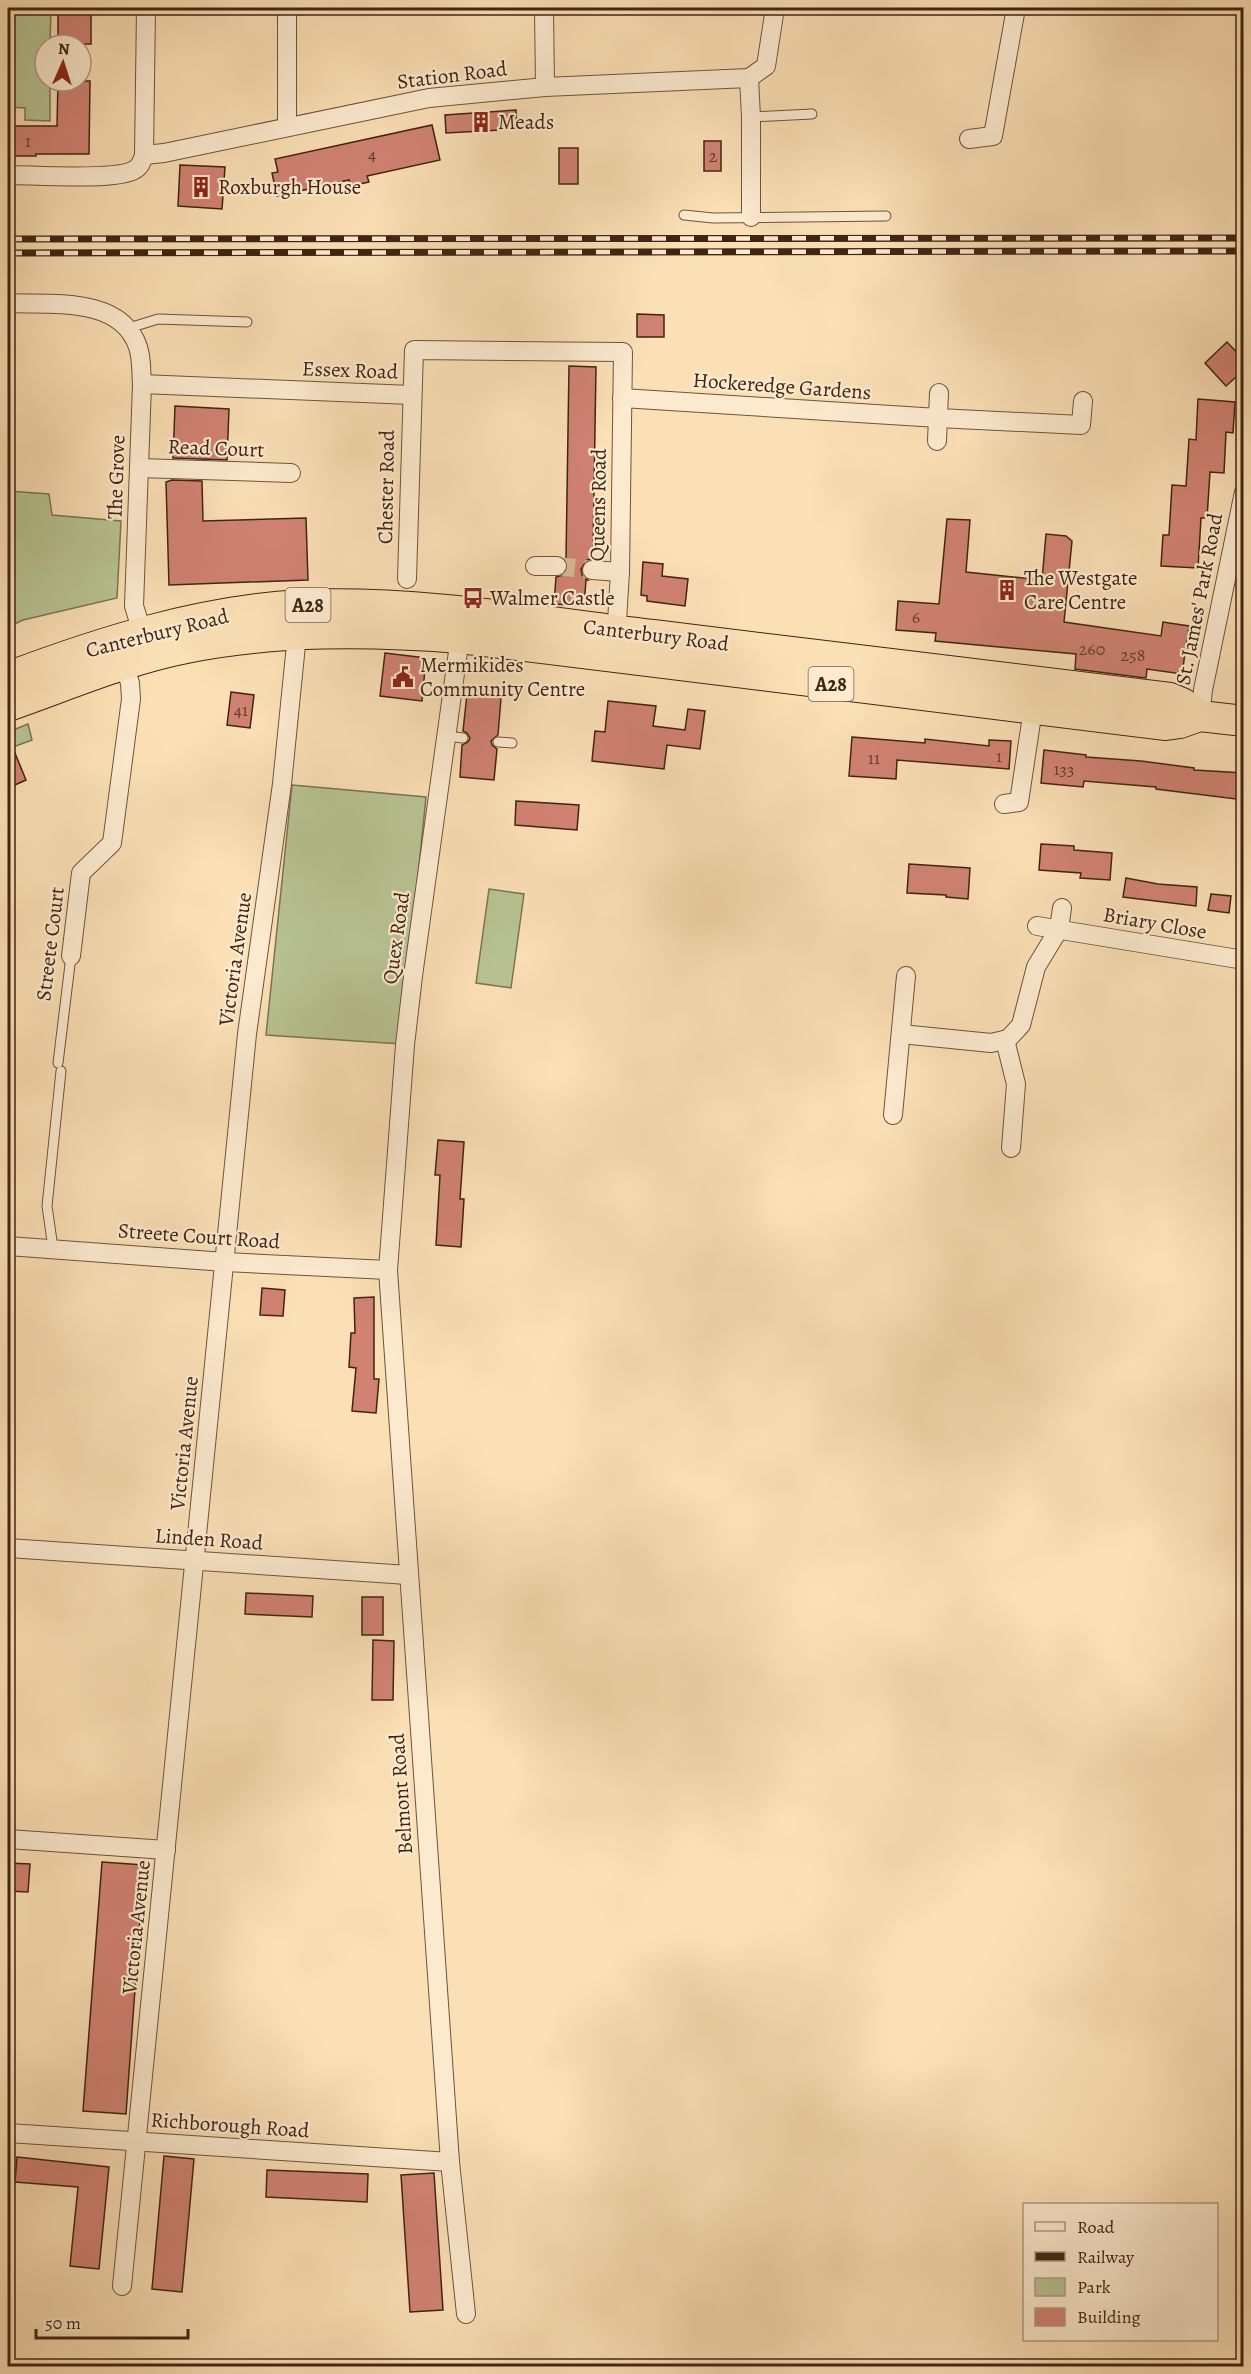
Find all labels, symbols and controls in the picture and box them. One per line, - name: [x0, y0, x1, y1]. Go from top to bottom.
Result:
- north arrow: [33, 33, 93, 93]
- text: N: [57, 38, 70, 60]
- street label: Station Road: [395, 54, 509, 96]
- place label: Meads: [498, 108, 554, 136]
- building icon: Meads: [469, 110, 493, 134]
- house number: 1: [25, 129, 31, 153]
- house number: 4: [368, 142, 376, 166]
- house number: 2: [709, 144, 718, 168]
- place label: Roxburgh House: [218, 173, 361, 201]
- building icon: Roxburgh House: [189, 175, 213, 199]
- street label: Essex Road: [301, 354, 399, 386]
- street label: Hockeredge Gardens: [692, 366, 872, 406]
- street label: Chester Road: [371, 429, 401, 544]
- street label: Read Court: [167, 432, 265, 464]
- street label: The Grove: [101, 434, 131, 520]
- street label: Queens Road: [583, 448, 613, 562]
- street label: St. James' Park Road: [1169, 510, 1230, 687]
- place label: The Westgate Care Centre: [1024, 564, 1138, 616]
- building icon: The Westgate Care Centre: [995, 578, 1019, 602]
- place label: Walmer Castle: [489, 584, 615, 612]
- bus stop icon: Walmer Castle: [461, 586, 485, 610]
- road number: A28: [286, 588, 330, 622]
- street label: Canterbury Road: [83, 602, 232, 664]
- house number: 6: [912, 605, 920, 629]
- street label: Canterbury Road: [582, 612, 731, 658]
- house number: 260: [1079, 637, 1105, 661]
- house number: 258: [1120, 643, 1146, 667]
- place label: Mermikides Community Centre: [420, 651, 585, 703]
- public building icon: Mermikides Community Centre: [391, 665, 415, 689]
- road number: A28: [808, 667, 854, 701]
- house number: 41: [234, 698, 248, 722]
- house number: 1: [996, 744, 1002, 768]
- house number: 11: [868, 746, 880, 770]
- house number: 133: [1053, 757, 1075, 781]
- street label: Streete Court: [29, 885, 71, 1003]
- street label: Quex Road: [376, 889, 416, 986]
- street label: Victoria Avenue: [212, 890, 258, 1029]
- street label: Briary Close: [1101, 900, 1209, 946]
- street label: Streete Court Road: [117, 1216, 282, 1256]
- street label: Victoria Avenue: [163, 1375, 205, 1512]
- street label: Linden Road: [154, 1521, 265, 1557]
- street label: Belmont Road: [383, 1732, 419, 1855]
- street label: Victoria Avenue: [115, 1859, 157, 1996]
- street label: Richborough Road: [150, 2105, 311, 2145]
- legend: [1023, 2203, 1218, 2341]
- text: Road: [1077, 2215, 1115, 2239]
- text: Railway: [1077, 2245, 1135, 2269]
- text: Park: [1077, 2275, 1111, 2299]
- scale bar: [36, 2302, 188, 2340]
- text: Building: [1077, 2305, 1141, 2329]
- text: 50 m: [45, 2311, 81, 2335]

